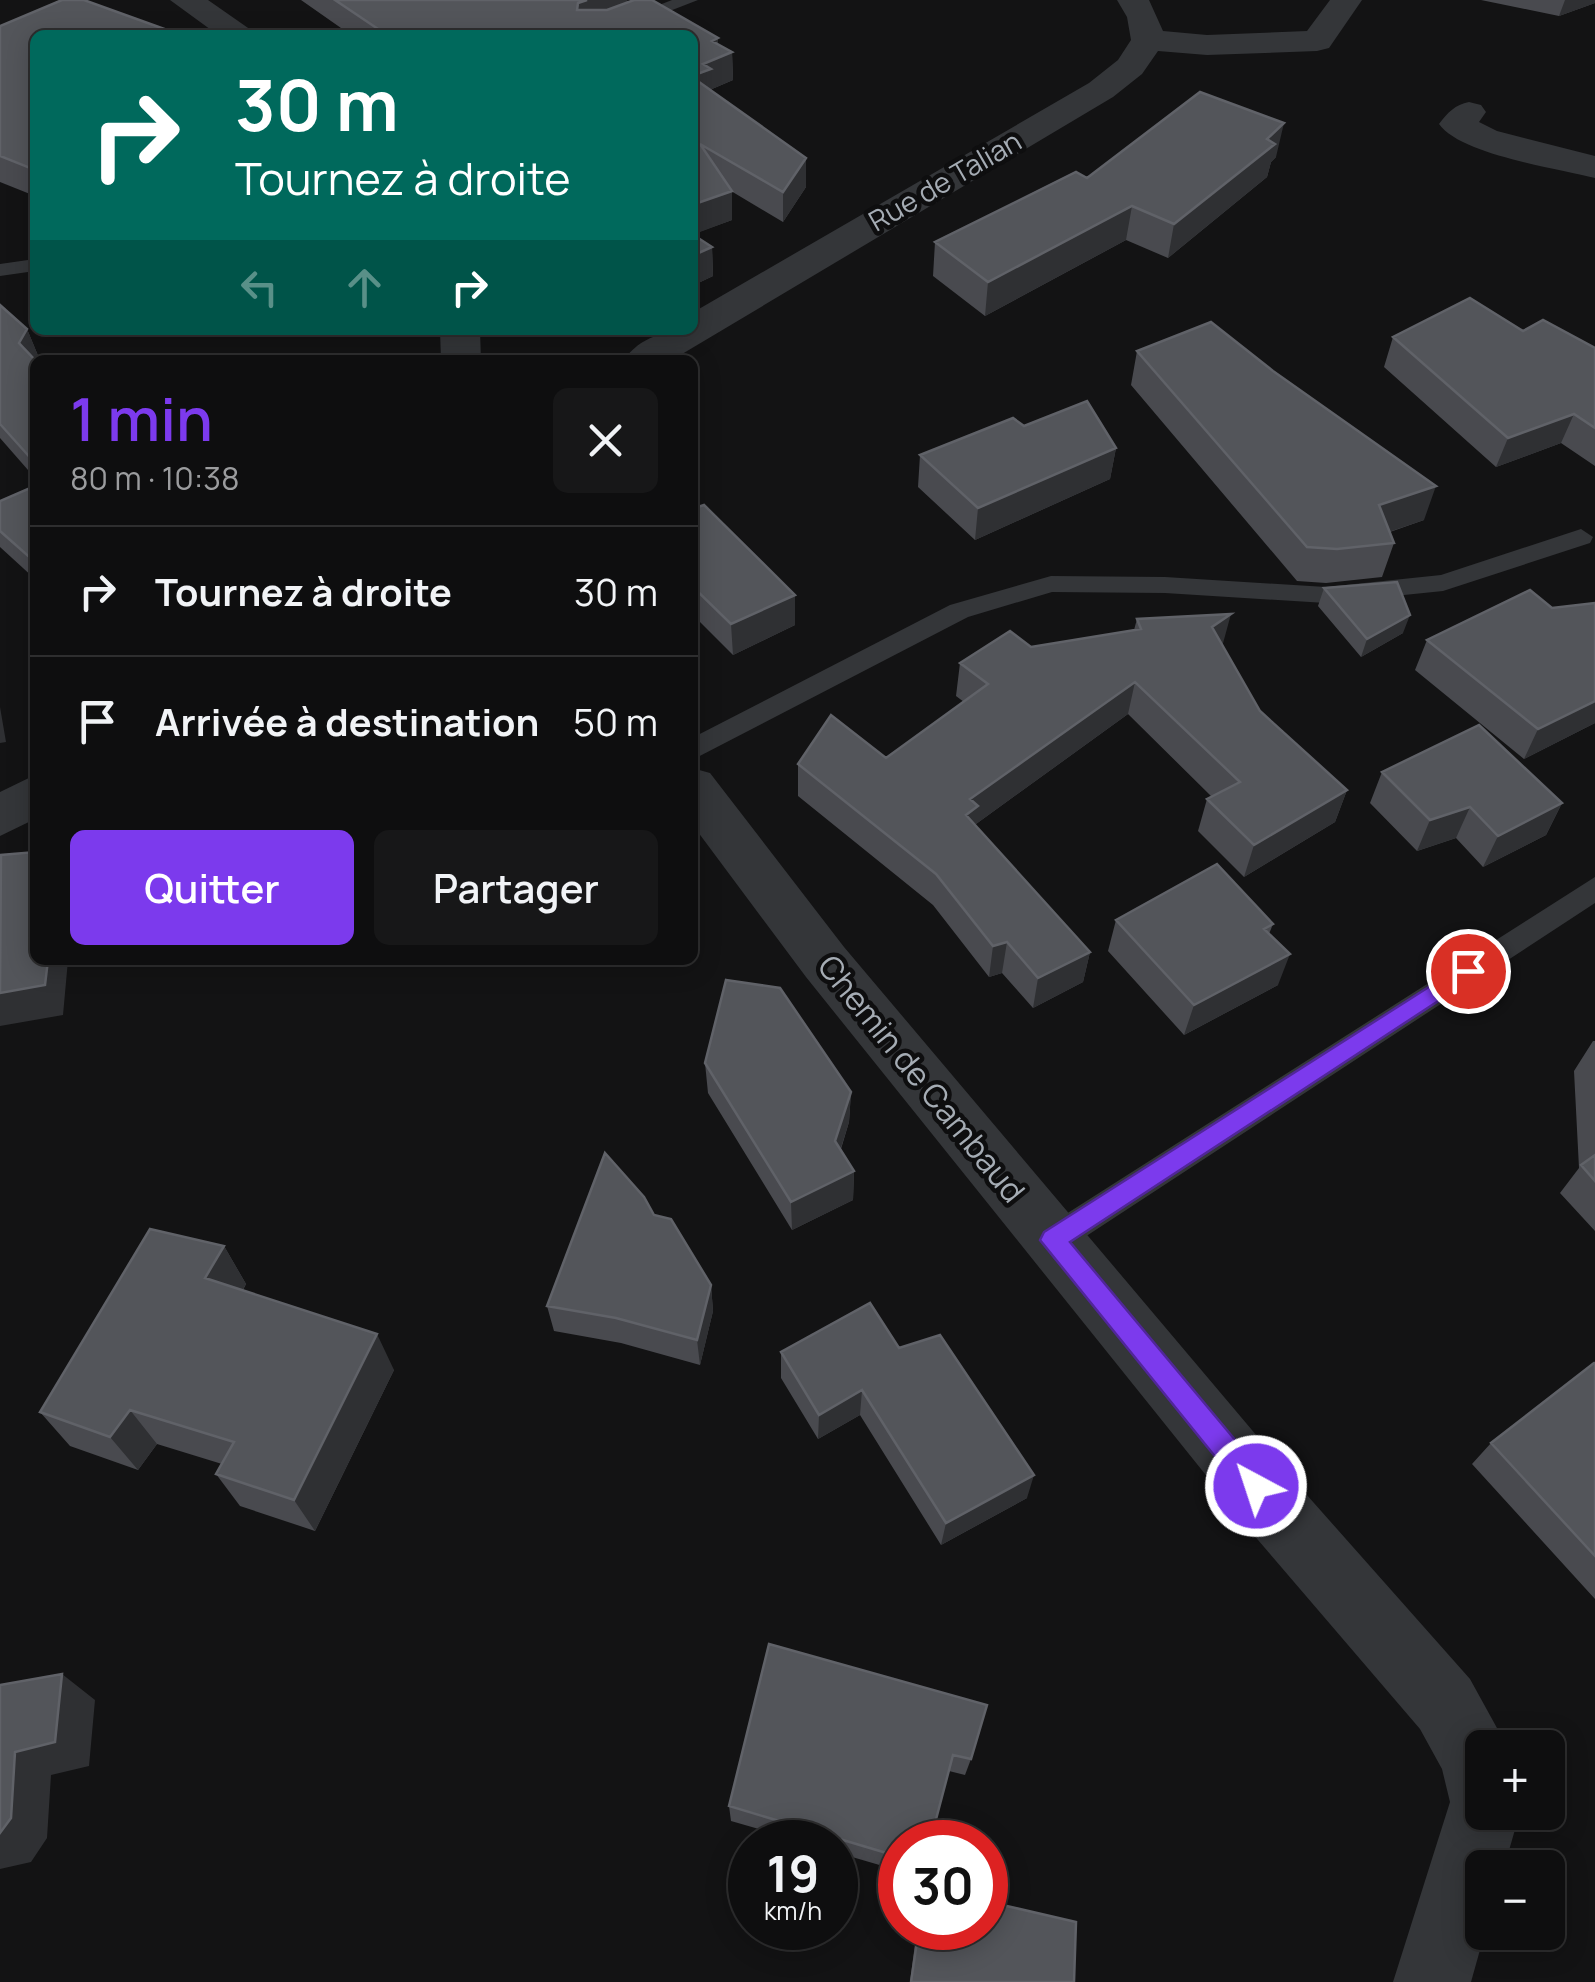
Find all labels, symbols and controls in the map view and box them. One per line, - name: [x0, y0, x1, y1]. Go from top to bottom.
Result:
- text: 30 m: [235, 56, 399, 152]
- icon: right: [70, 70, 200, 200]
- street label: Rue de Talian: [861, 121, 1028, 239]
- text: Tournez à droite: [235, 147, 571, 209]
- icon: left: [232, 260, 287, 315]
- icon: ahead: [337, 260, 392, 315]
- icon: right: [442, 260, 497, 315]
- text: 1 min: [70, 377, 213, 459]
- button: close: [553, 388, 658, 493]
- text: 80 m · 10:38: [70, 456, 240, 500]
- icon: right: [70, 564, 125, 619]
- text: Tournez à droite: [155, 565, 452, 617]
- text: 30 m: [574, 565, 658, 617]
- icon: arrive: [70, 694, 125, 749]
- text: Arrivée à destination: [155, 695, 539, 747]
- text: 50 m: [573, 695, 658, 747]
- button: Quitter: [70, 830, 354, 945]
- button: Partager: [374, 830, 658, 945]
- pin: [1426, 929, 1511, 1014]
- icon: arrive: [1441, 944, 1496, 999]
- street label: Chemin de Cambaud: [808, 945, 1035, 1211]
- position arrow: [1204, 1434, 1308, 1538]
- map controls: [1465, 1730, 1565, 1950]
- button: +: [1465, 1730, 1565, 1830]
- speed limit sign: 30: [878, 1820, 1008, 1950]
- text: 19: [767, 1839, 819, 1907]
- button: −: [1465, 1850, 1565, 1950]
- text: km/h: [764, 1893, 822, 1928]

